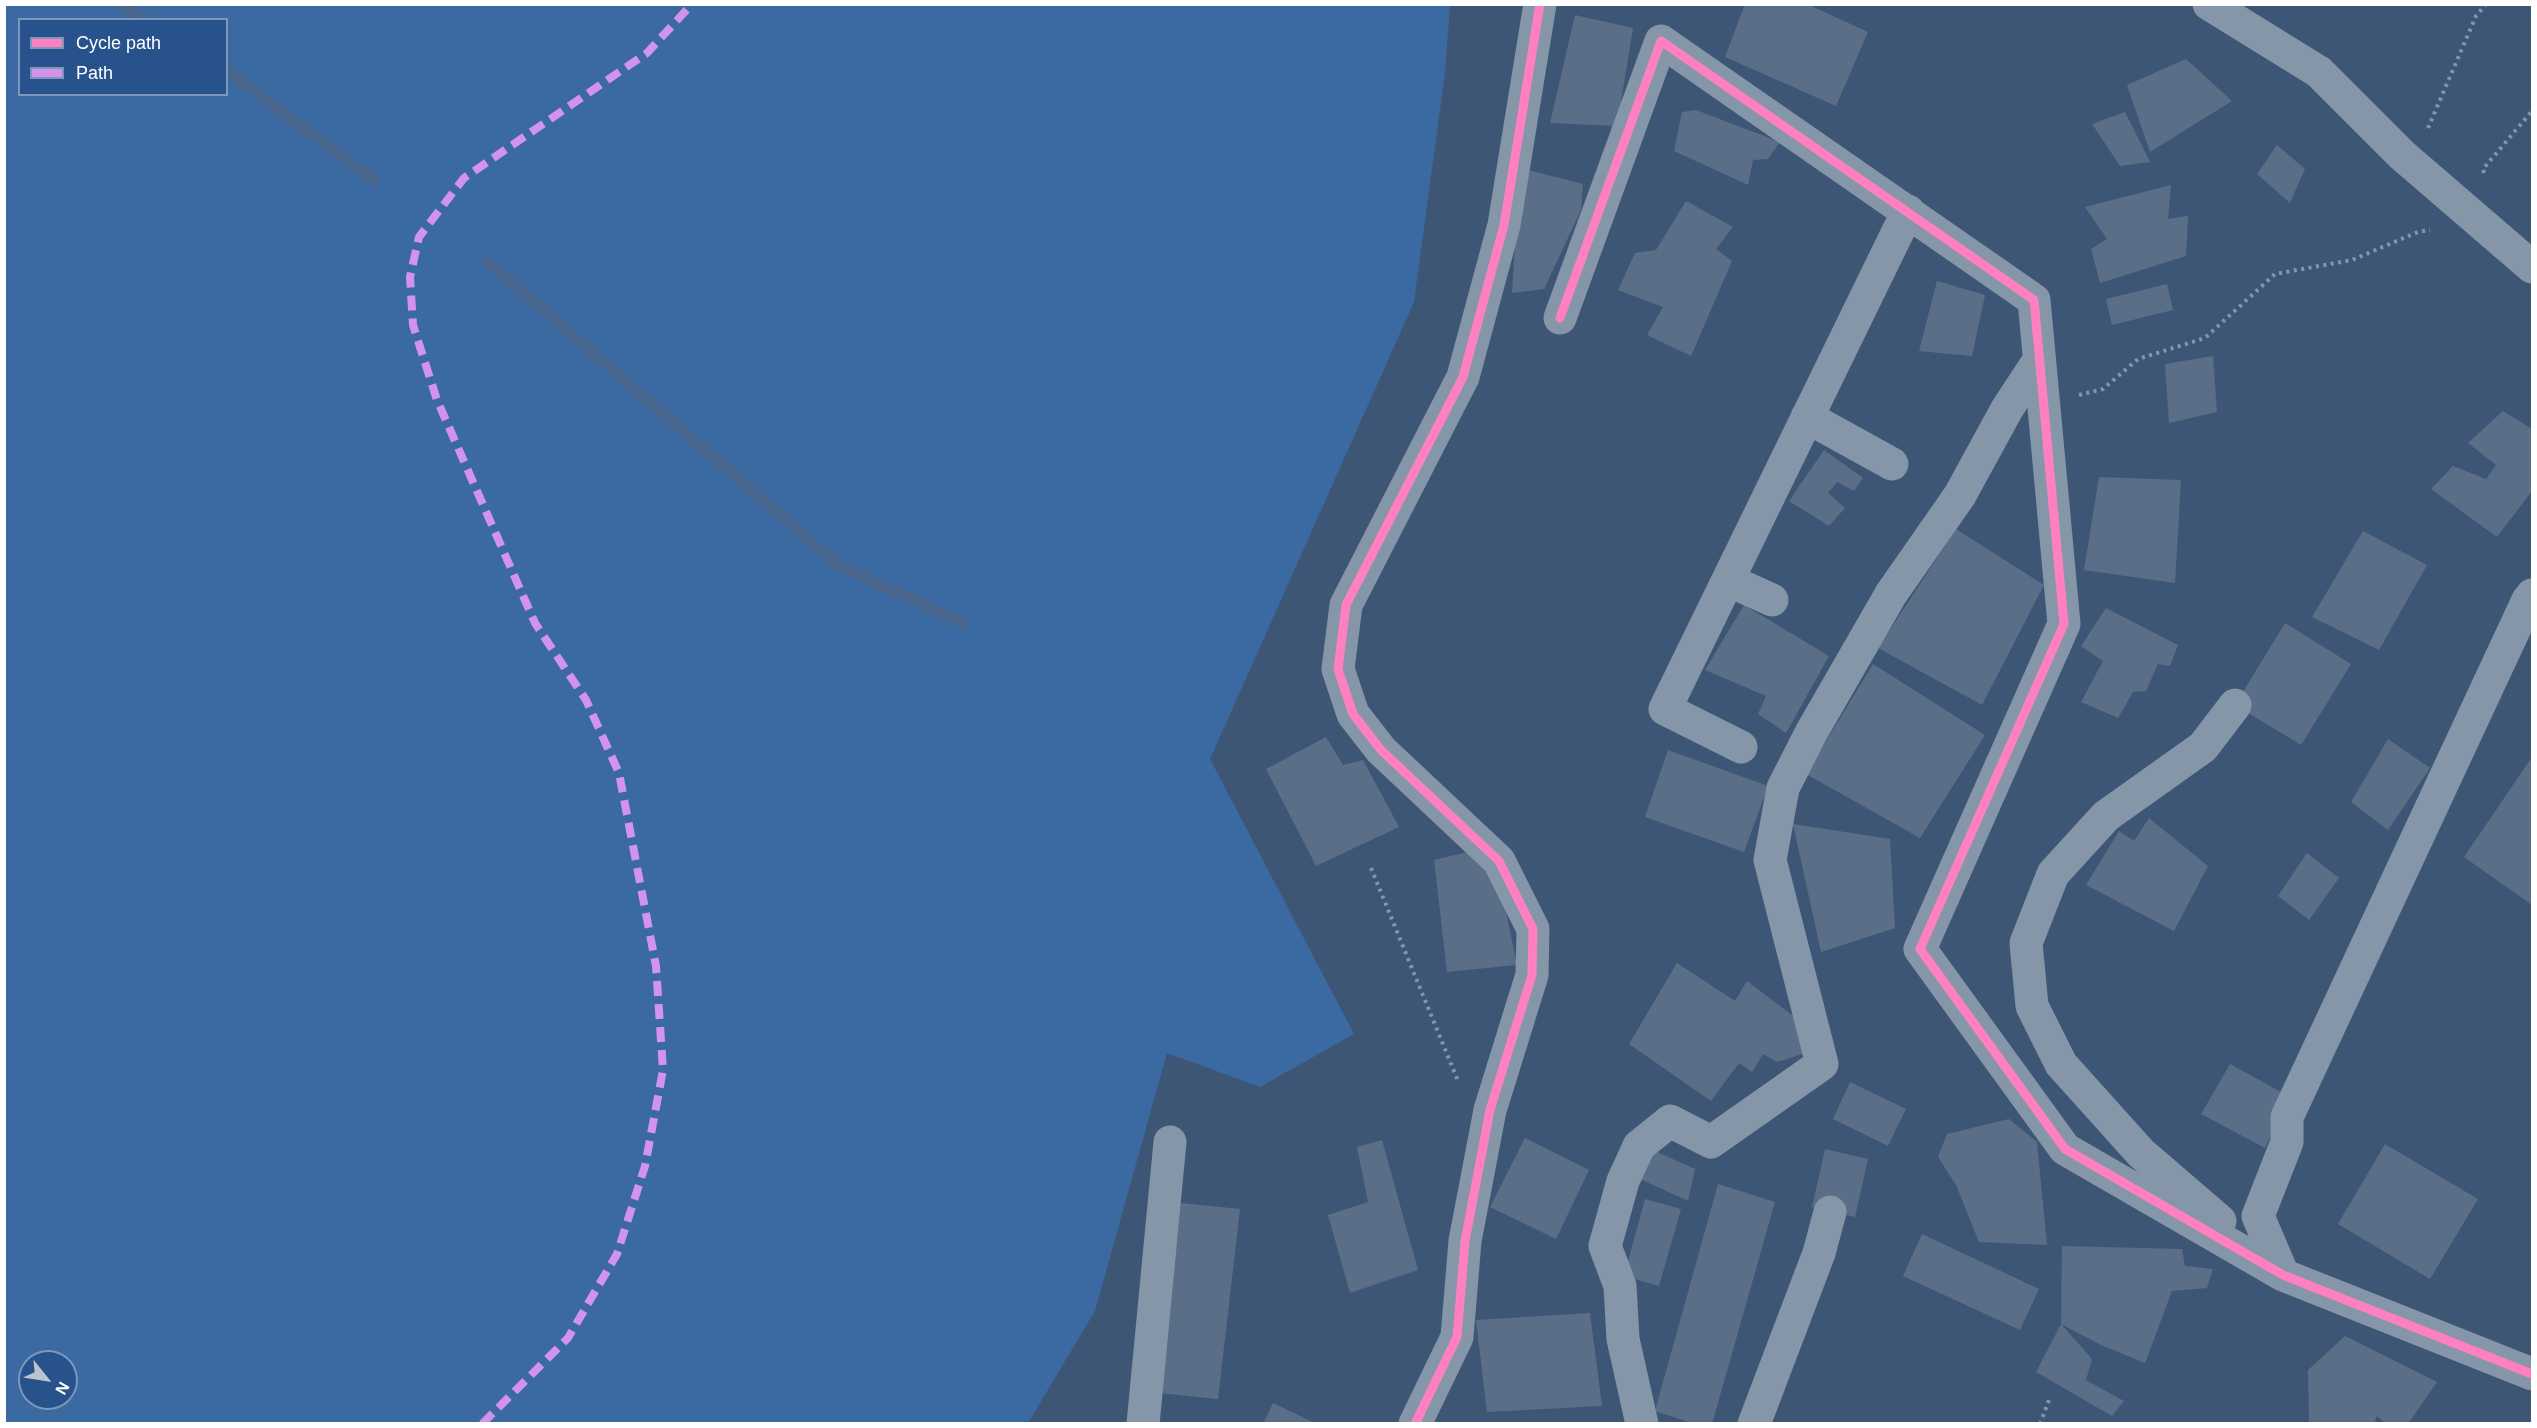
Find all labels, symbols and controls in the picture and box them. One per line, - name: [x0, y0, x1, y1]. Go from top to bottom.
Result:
- legend: [18, 18, 228, 96]
- text: Cycle path: [76, 33, 161, 53]
- text: Path: [76, 63, 113, 83]
- north arrow: [18, 1350, 78, 1410]
- text: N: [52, 1379, 73, 1398]

